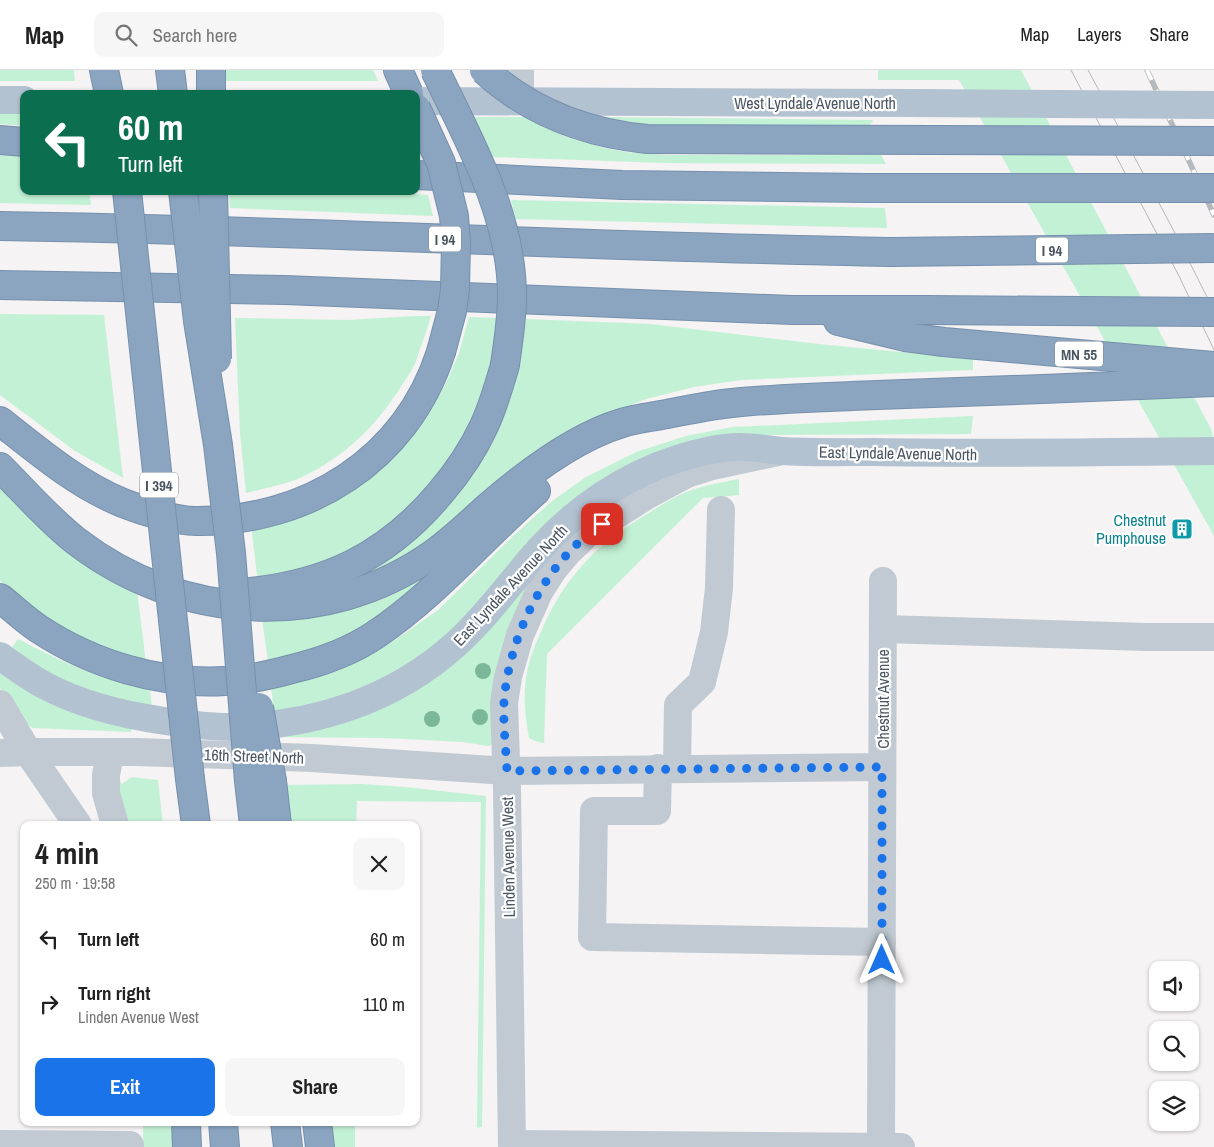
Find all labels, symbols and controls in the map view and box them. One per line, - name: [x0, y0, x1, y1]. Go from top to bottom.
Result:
- search box: [94, 12, 444, 57]
- text: Map: [25, 19, 64, 51]
- icon: search: [112, 21, 140, 49]
- text: Search here: [152, 22, 237, 48]
- text: Map: [1021, 22, 1049, 47]
- text: Layers: [1077, 22, 1122, 47]
- text: Share: [1150, 22, 1189, 47]
- street label: West Lyndale Avenue North: [734, 92, 896, 114]
- text: 60 m: [118, 104, 183, 151]
- icon: left: [35, 110, 100, 175]
- text: Turn left: [118, 149, 183, 179]
- road number: I 94: [429, 226, 461, 252]
- road number: I 94: [1036, 238, 1068, 262]
- road number: MN 55: [1055, 342, 1103, 366]
- street label: East Lyndale Avenue North: [819, 441, 977, 465]
- road number: I 394: [140, 472, 178, 498]
- pin: [581, 503, 623, 545]
- place label: Chestnut Pumphouse: [1096, 509, 1166, 549]
- icon: arrive: [588, 510, 616, 538]
- building icon: Chestnut Pumphouse: [1170, 517, 1194, 541]
- street label: East Lyndale Avenue North: [448, 520, 572, 650]
- street label: Chestnut Avenue: [872, 649, 894, 749]
- street label: 16th Street North: [204, 743, 304, 769]
- street label: Linden Avenue West: [496, 796, 520, 918]
- text: 4 min: [35, 833, 99, 873]
- button: close: [353, 838, 405, 890]
- text: 250 m · 19:58: [35, 872, 115, 894]
- icon: left: [35, 925, 63, 953]
- text: Turn left: [78, 926, 139, 952]
- text: 60 m: [370, 926, 405, 952]
- position arrow: [855, 933, 907, 985]
- map controls: [1149, 961, 1199, 1131]
- button: sound: [1149, 961, 1199, 1011]
- text: Turn right: [78, 980, 150, 1006]
- icon: right: [35, 990, 63, 1018]
- text: 110 m: [363, 991, 405, 1017]
- text: Linden Avenue West: [78, 1006, 199, 1028]
- button: search: [1149, 1021, 1199, 1071]
- button: Exit: [35, 1058, 215, 1116]
- button: Share: [225, 1058, 405, 1116]
- button: layers: [1149, 1081, 1199, 1131]

